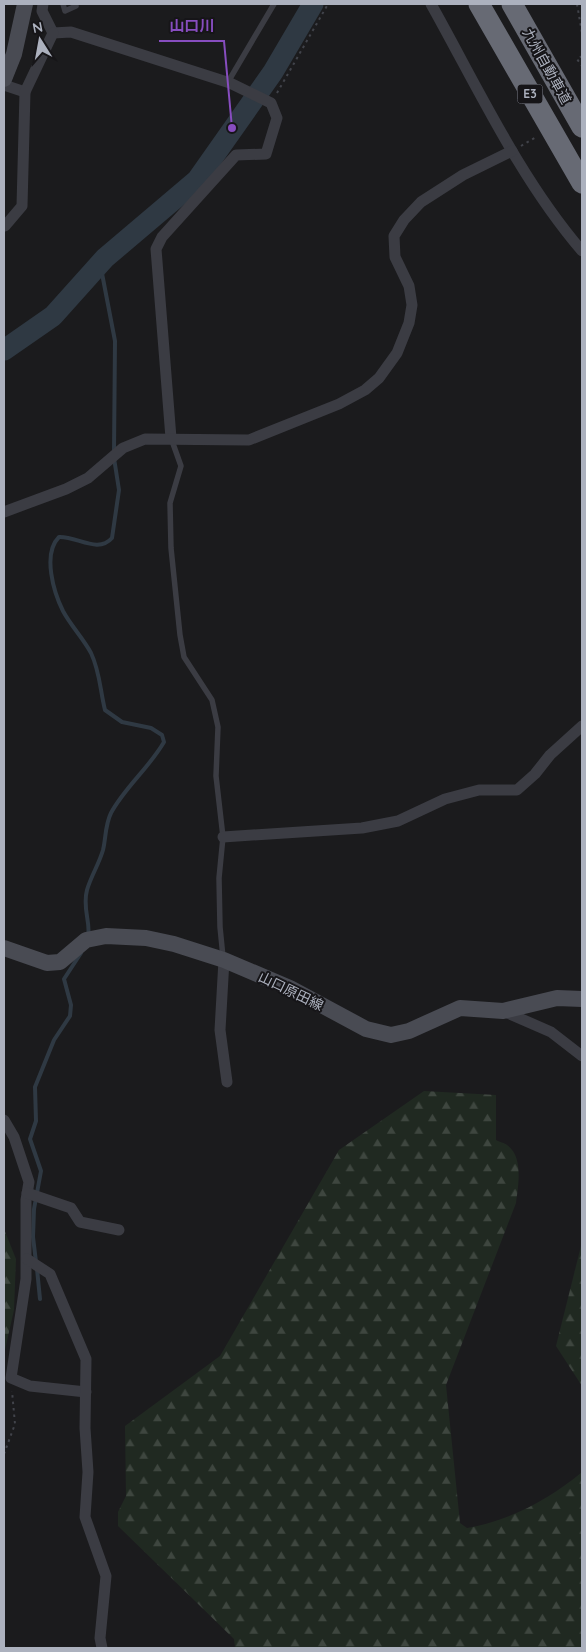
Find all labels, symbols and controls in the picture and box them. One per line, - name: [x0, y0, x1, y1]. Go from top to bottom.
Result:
- callout: 山口川: [159, 11, 224, 41]
- north arrow: [15, 15, 65, 65]
- text: 山口川: [169, 16, 215, 35]
- text: N: [31, 17, 44, 37]
- street label: 九州自動車道: [519, 25, 575, 107]
- road number: E3: [518, 85, 542, 104]
- street label: 山口原田線: [256, 968, 326, 1014]

